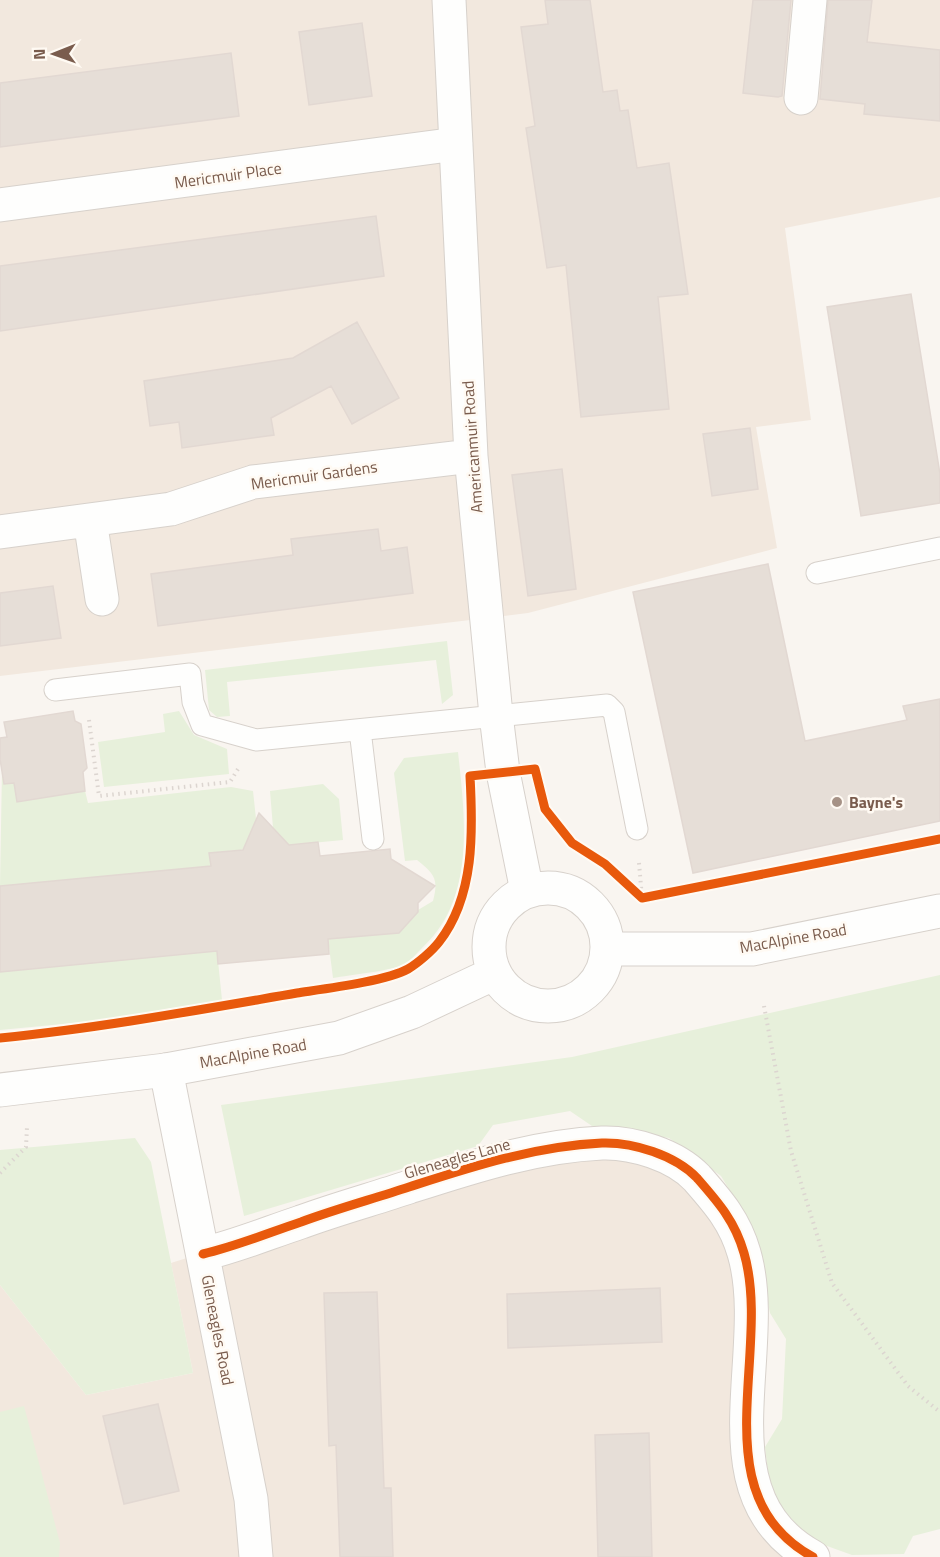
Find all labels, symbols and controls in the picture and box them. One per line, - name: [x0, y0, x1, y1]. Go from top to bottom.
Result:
- north arrow: [24, 24, 84, 84]
- text: N: [27, 49, 51, 60]
- street label: Mericmuir Place: [173, 156, 283, 194]
- street label: Americanmuir Road: [455, 380, 489, 514]
- street label: Mericmuir Gardens: [249, 454, 379, 496]
- place label: Bayne's: [849, 790, 903, 814]
- marker: Bayne's: [830, 795, 844, 809]
- street label: MacAlpine Road: [738, 917, 848, 959]
- street label: MacAlpine Road: [198, 1032, 308, 1074]
- street label: Gleneagles Lane: [401, 1131, 513, 1185]
- street label: Gleneagles Road: [196, 1273, 240, 1387]

